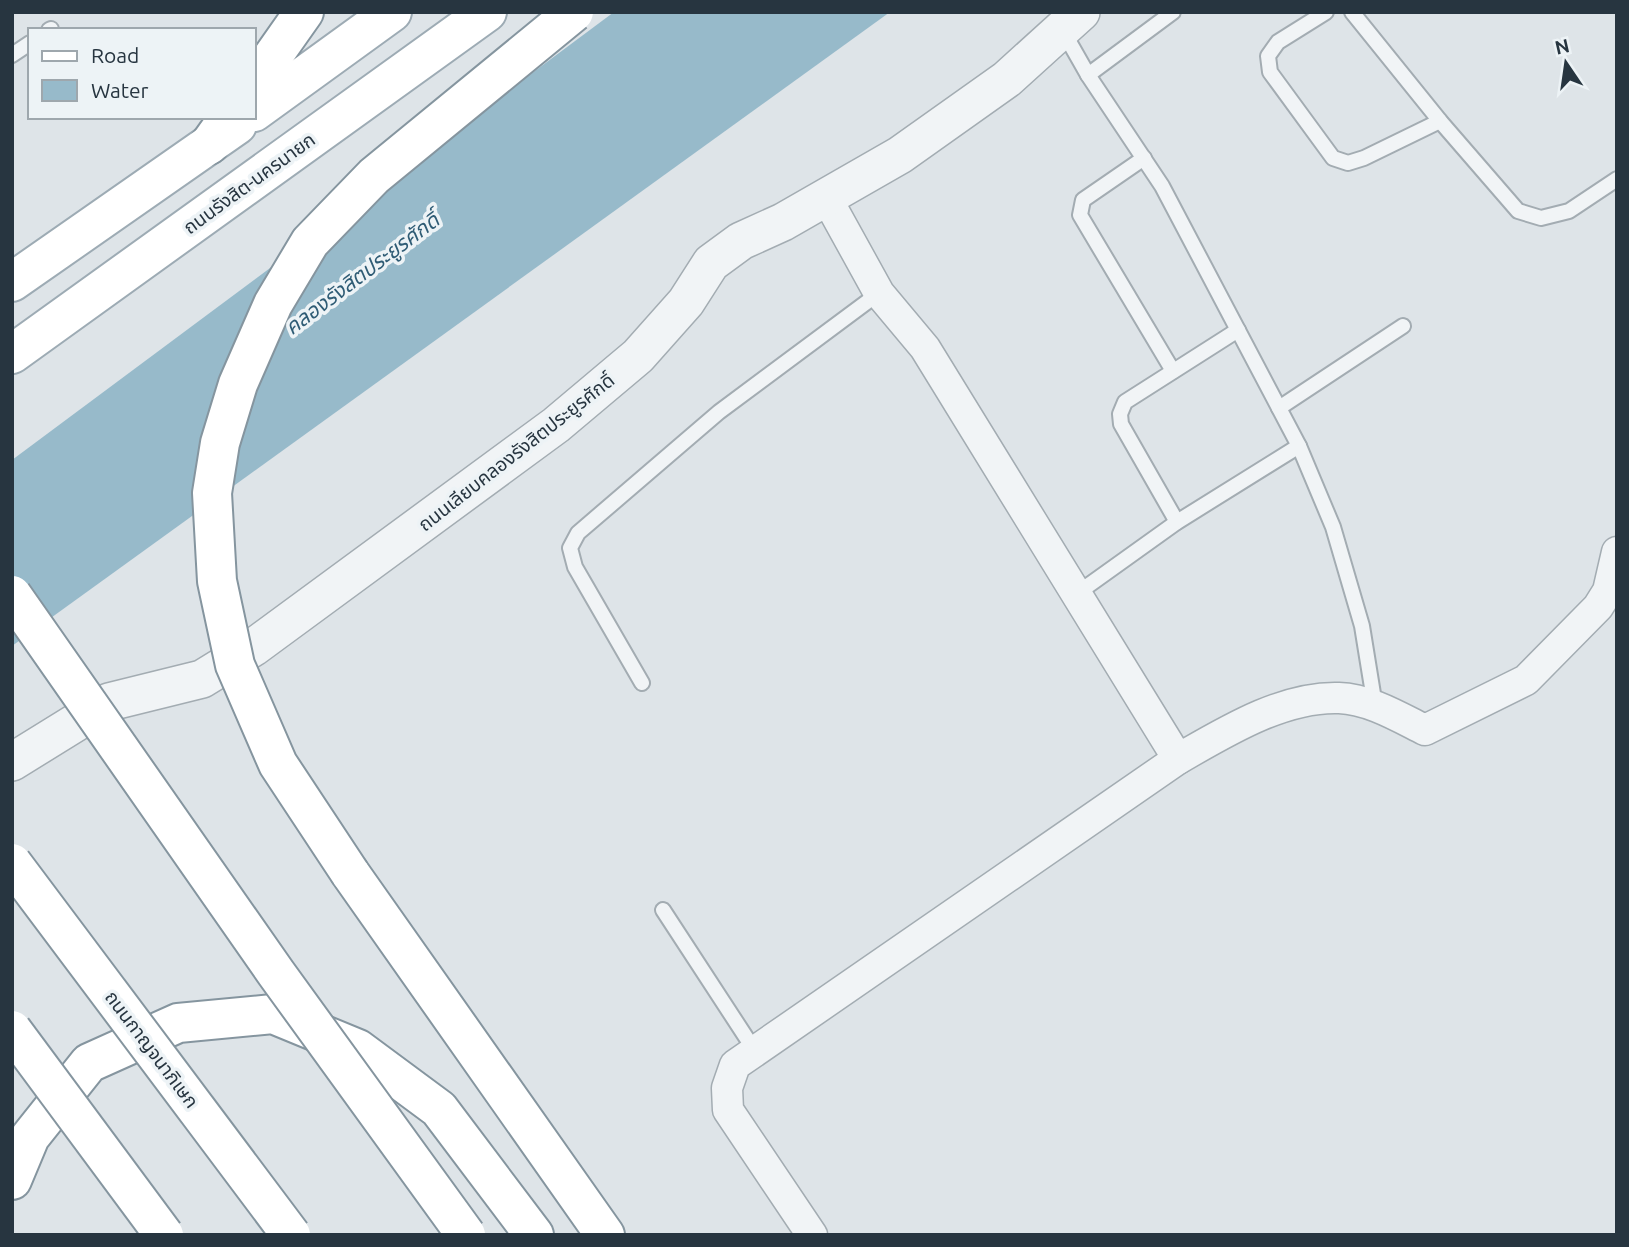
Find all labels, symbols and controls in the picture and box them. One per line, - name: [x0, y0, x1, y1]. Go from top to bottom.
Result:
- legend: [28, 28, 256, 119]
- north arrow: [1531, 28, 1601, 98]
- text: N: [1553, 34, 1572, 59]
- text: Road: [91, 43, 139, 67]
- text: Water: [91, 78, 149, 102]
- street label: ถนนรังสิต-นครนายก: [179, 128, 319, 238]
- water label: คลองรังสิตประยูรศักดิ์: [280, 204, 448, 341]
- street label: ถนนเลียบคลองรังสิตประยูรศักดิ์: [414, 369, 620, 537]
- street label: ถนนกาญจนาภิเษก: [101, 986, 203, 1112]

